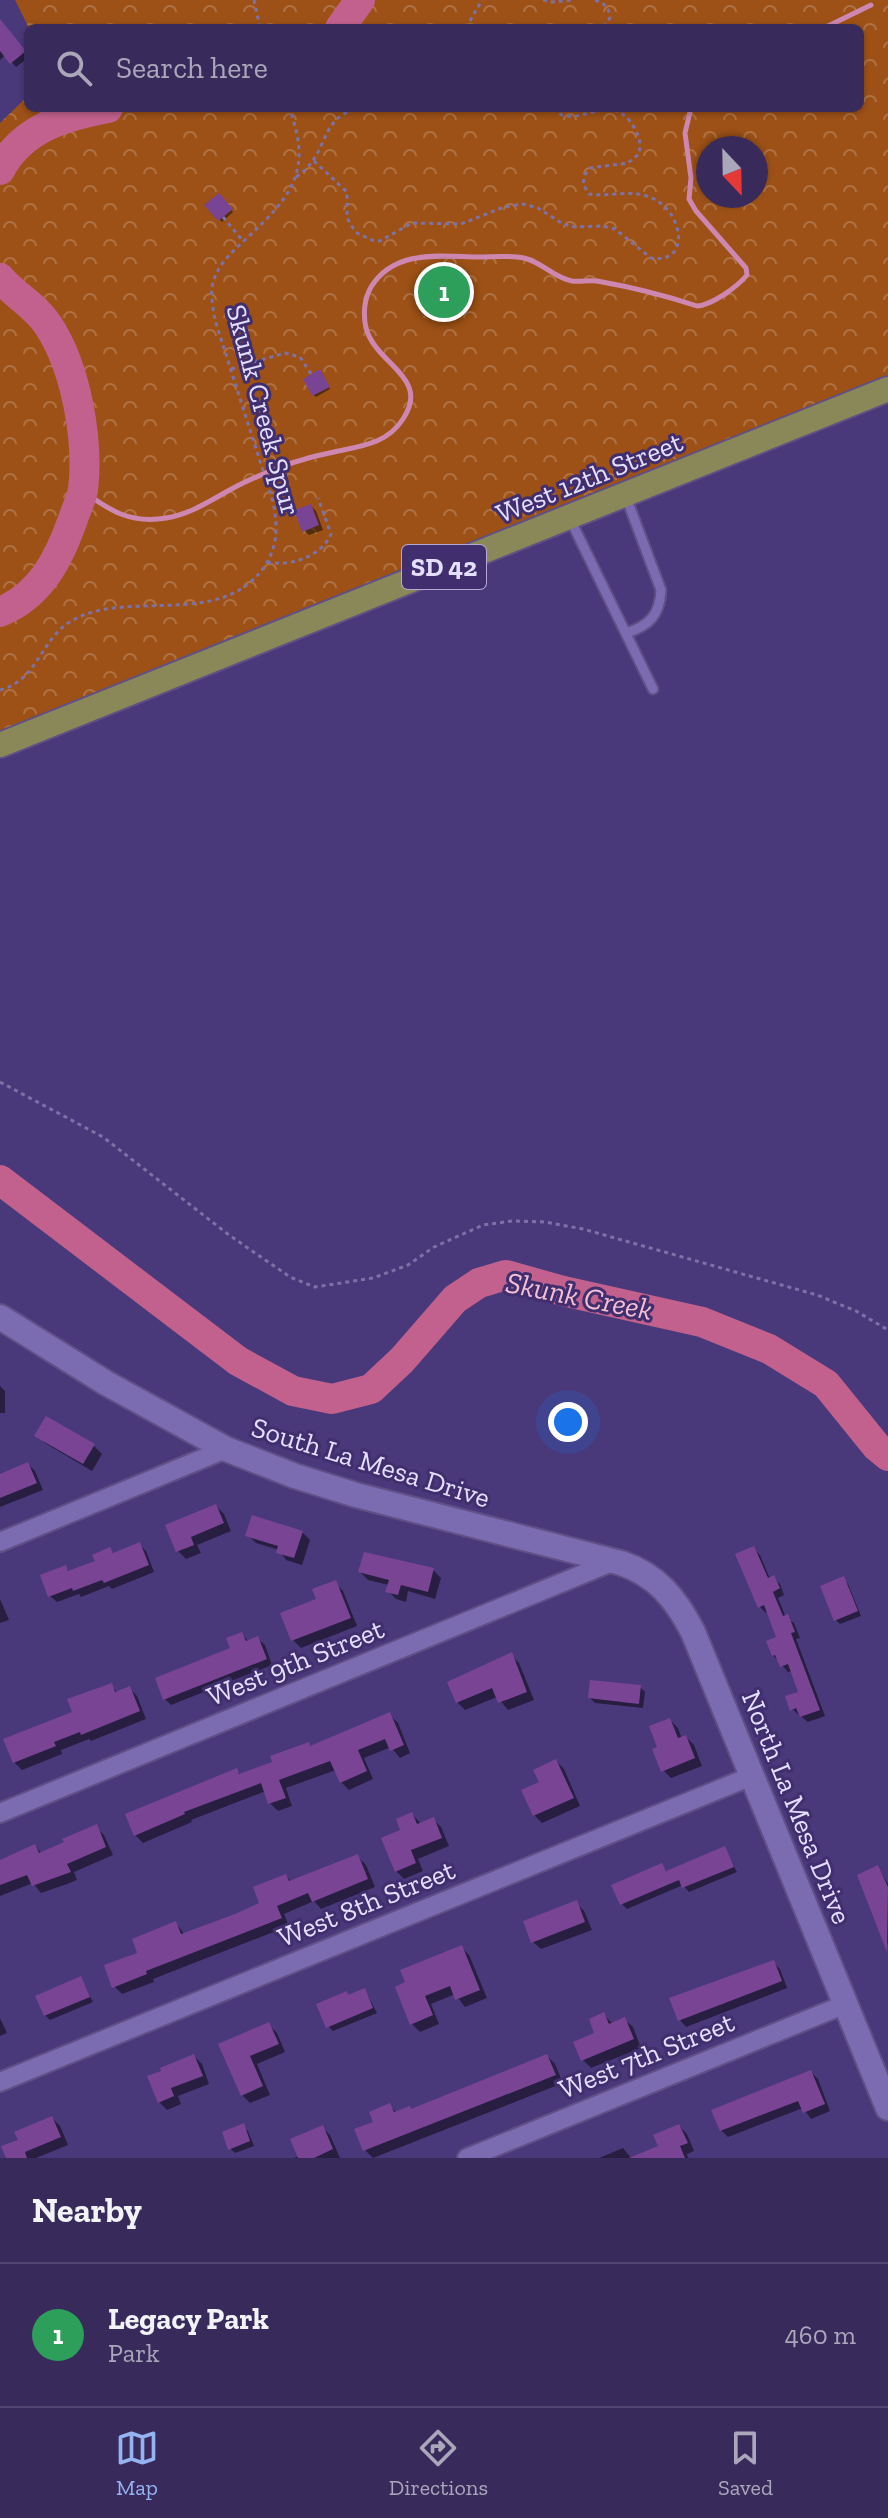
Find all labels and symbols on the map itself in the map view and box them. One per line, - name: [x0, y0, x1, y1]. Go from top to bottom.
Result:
- north arrow: [696, 136, 768, 208]
- pin: 1: [418, 262, 470, 322]
- street label: Skunk Creek Spur: [219, 301, 308, 519]
- street label: West 12th Street: [491, 425, 688, 530]
- road number: SD 42: [402, 545, 486, 589]
- water label: Skunk Creek: [503, 1264, 655, 1328]
- your location: [548, 1402, 588, 1442]
- street label: South La Mesa Drive: [248, 1411, 494, 1514]
- street label: West 9th Street: [202, 1612, 389, 1713]
- street label: North La Mesa Drive: [735, 1686, 858, 1929]
- street label: West 8th Street: [273, 1853, 460, 1954]
- street label: West 7th Street: [554, 2005, 739, 2106]

